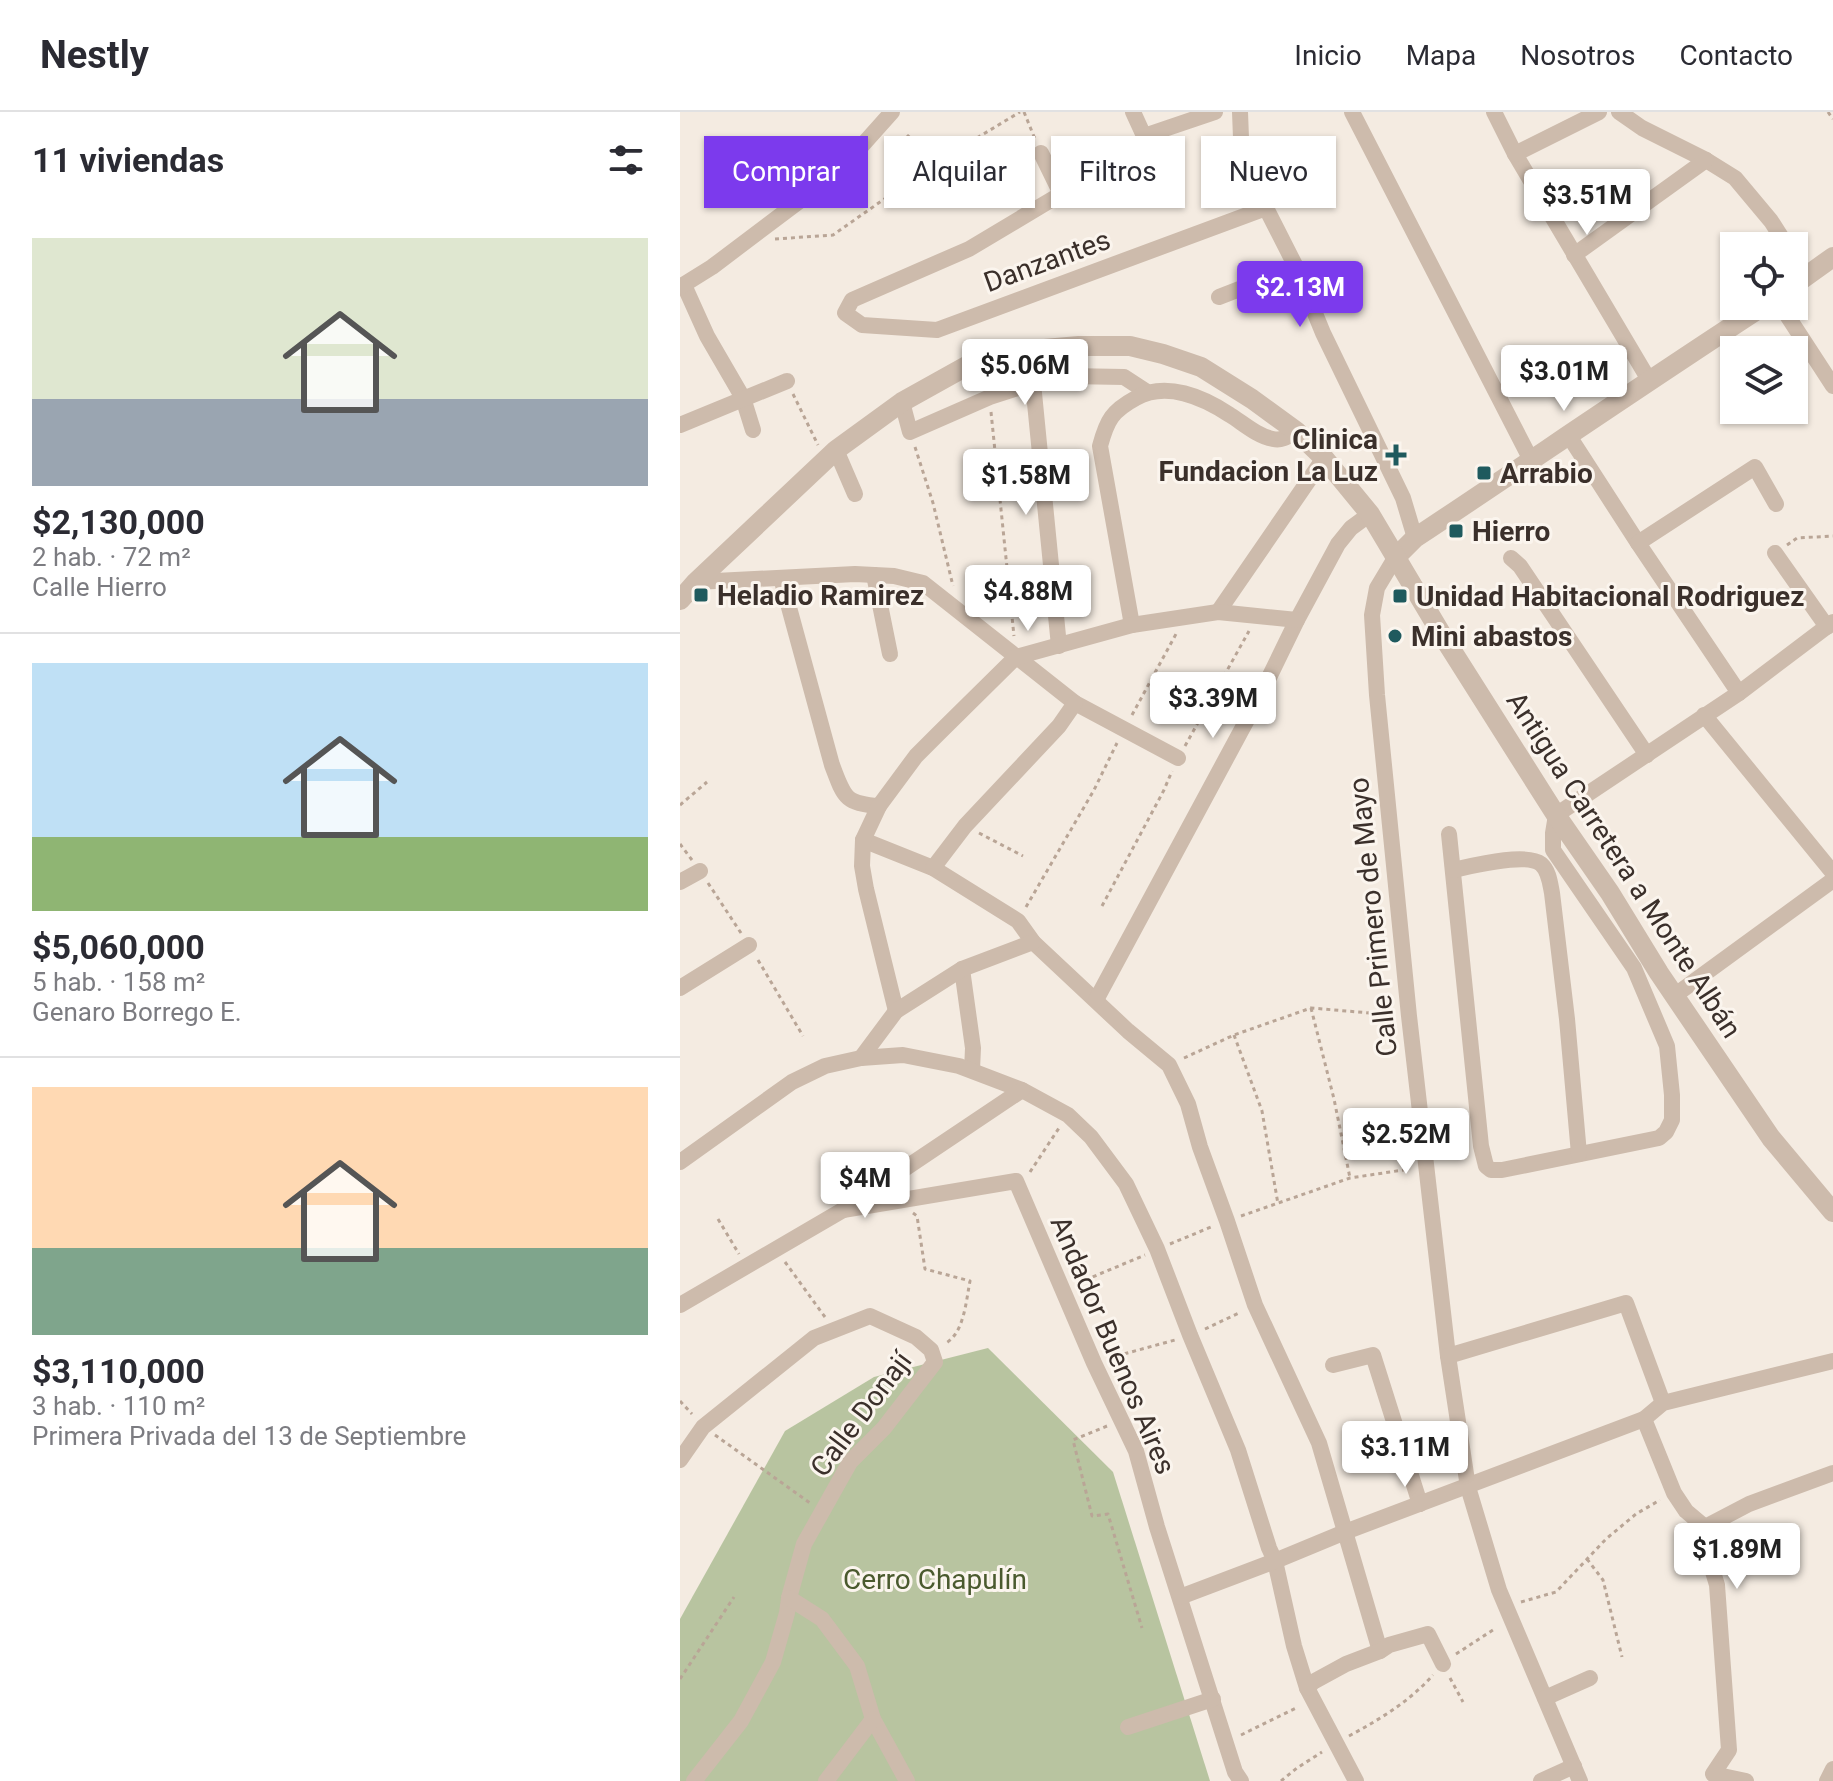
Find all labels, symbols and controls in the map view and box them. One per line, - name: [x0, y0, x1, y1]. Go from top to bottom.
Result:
- text: Nestly: [40, 33, 149, 77]
- text: Inicio: [1294, 39, 1362, 72]
- text: Mapa: [1406, 39, 1476, 72]
- text: Nosotros: [1520, 39, 1635, 72]
- text: Contacto: [1679, 39, 1793, 72]
- chip: Comprar: [704, 136, 868, 208]
- chip: Alquilar: [884, 136, 1035, 208]
- chip: Filtros: [1051, 136, 1185, 208]
- chip: Nuevo: [1201, 136, 1336, 208]
- icon: filters: [604, 138, 648, 182]
- text: 11 viviendas: [32, 140, 224, 180]
- pin: $3.51M: [1522, 169, 1652, 237]
- text: $3.51M: [1542, 180, 1632, 210]
- street label: Danzantes: [979, 223, 1115, 299]
- map controls: [1720, 232, 1808, 424]
- button: locate: [1720, 232, 1808, 320]
- pin: $2.13M: [1235, 261, 1365, 329]
- text: $2.13M: [1255, 272, 1345, 302]
- icon: home: [268, 290, 412, 434]
- button: layers: [1720, 336, 1808, 424]
- pin: $5.06M: [960, 339, 1090, 407]
- pin: $3.01M: [1499, 345, 1629, 413]
- text: $5.06M: [980, 350, 1070, 380]
- text: $3.01M: [1519, 356, 1609, 386]
- place label: Clinica Fundacion La Luz: [1159, 423, 1378, 488]
- marker: Clinica Fundacion La Luz: [1385, 444, 1407, 466]
- pin: $1.58M: [961, 449, 1091, 517]
- place label: Arrabio: [1500, 457, 1593, 490]
- text: $1.58M: [981, 460, 1071, 490]
- marker: Arrabio: [1475, 464, 1493, 482]
- text: $2,130,000: [32, 502, 205, 542]
- place label: Hierro: [1472, 515, 1550, 548]
- marker: Hierro: [1447, 522, 1465, 540]
- text: 2 hab. · 72 m²: [32, 542, 191, 572]
- pin: $4.88M: [963, 565, 1093, 633]
- text: Calle Hierro: [32, 572, 167, 602]
- text: $4.88M: [983, 576, 1073, 606]
- place label: Heladio Ramirez: [717, 579, 924, 612]
- place label: Unidad Habitacional Rodriguez: [1416, 580, 1804, 613]
- marker: Heladio Ramirez: [692, 586, 710, 604]
- marker: Unidad Habitacional Rodriguez: [1391, 587, 1409, 605]
- place label: Mini abastos: [1411, 620, 1572, 653]
- marker: Mini abastos: [1386, 627, 1404, 645]
- pin: $3.39M: [1148, 672, 1278, 740]
- text: $3.39M: [1168, 683, 1258, 713]
- street label: Antigua Carretera a Monte Albán: [1500, 686, 1748, 1044]
- icon: home: [268, 715, 412, 859]
- street label: Calle Primero de Mayo: [1342, 776, 1404, 1058]
- text: $5,060,000: [32, 927, 205, 967]
- text: 5 hab. · 158 m²: [32, 967, 205, 997]
- text: Genaro Borrego E.: [32, 997, 242, 1027]
- pin: $2.52M: [1341, 1108, 1471, 1176]
- text: $2.52M: [1361, 1119, 1451, 1149]
- icon: home: [268, 1139, 412, 1283]
- pin: $4M: [826, 1152, 904, 1220]
- text: $4M: [839, 1163, 891, 1193]
- street label: Andador Buenos Aires: [1044, 1211, 1182, 1479]
- street label: Calle Donají: [803, 1344, 919, 1483]
- text: $3,110,000: [32, 1351, 205, 1391]
- text: 3 hab. · 110 m²: [32, 1391, 205, 1421]
- text: Primera Privada del 13 de Septiembre: [32, 1421, 466, 1451]
- pin: $3.11M: [1340, 1421, 1470, 1489]
- text: $3.11M: [1360, 1432, 1450, 1462]
- pin: $1.89M: [1672, 1523, 1802, 1591]
- text: $1.89M: [1692, 1534, 1782, 1564]
- park label: Cerro Chapulín: [843, 1563, 1027, 1596]

